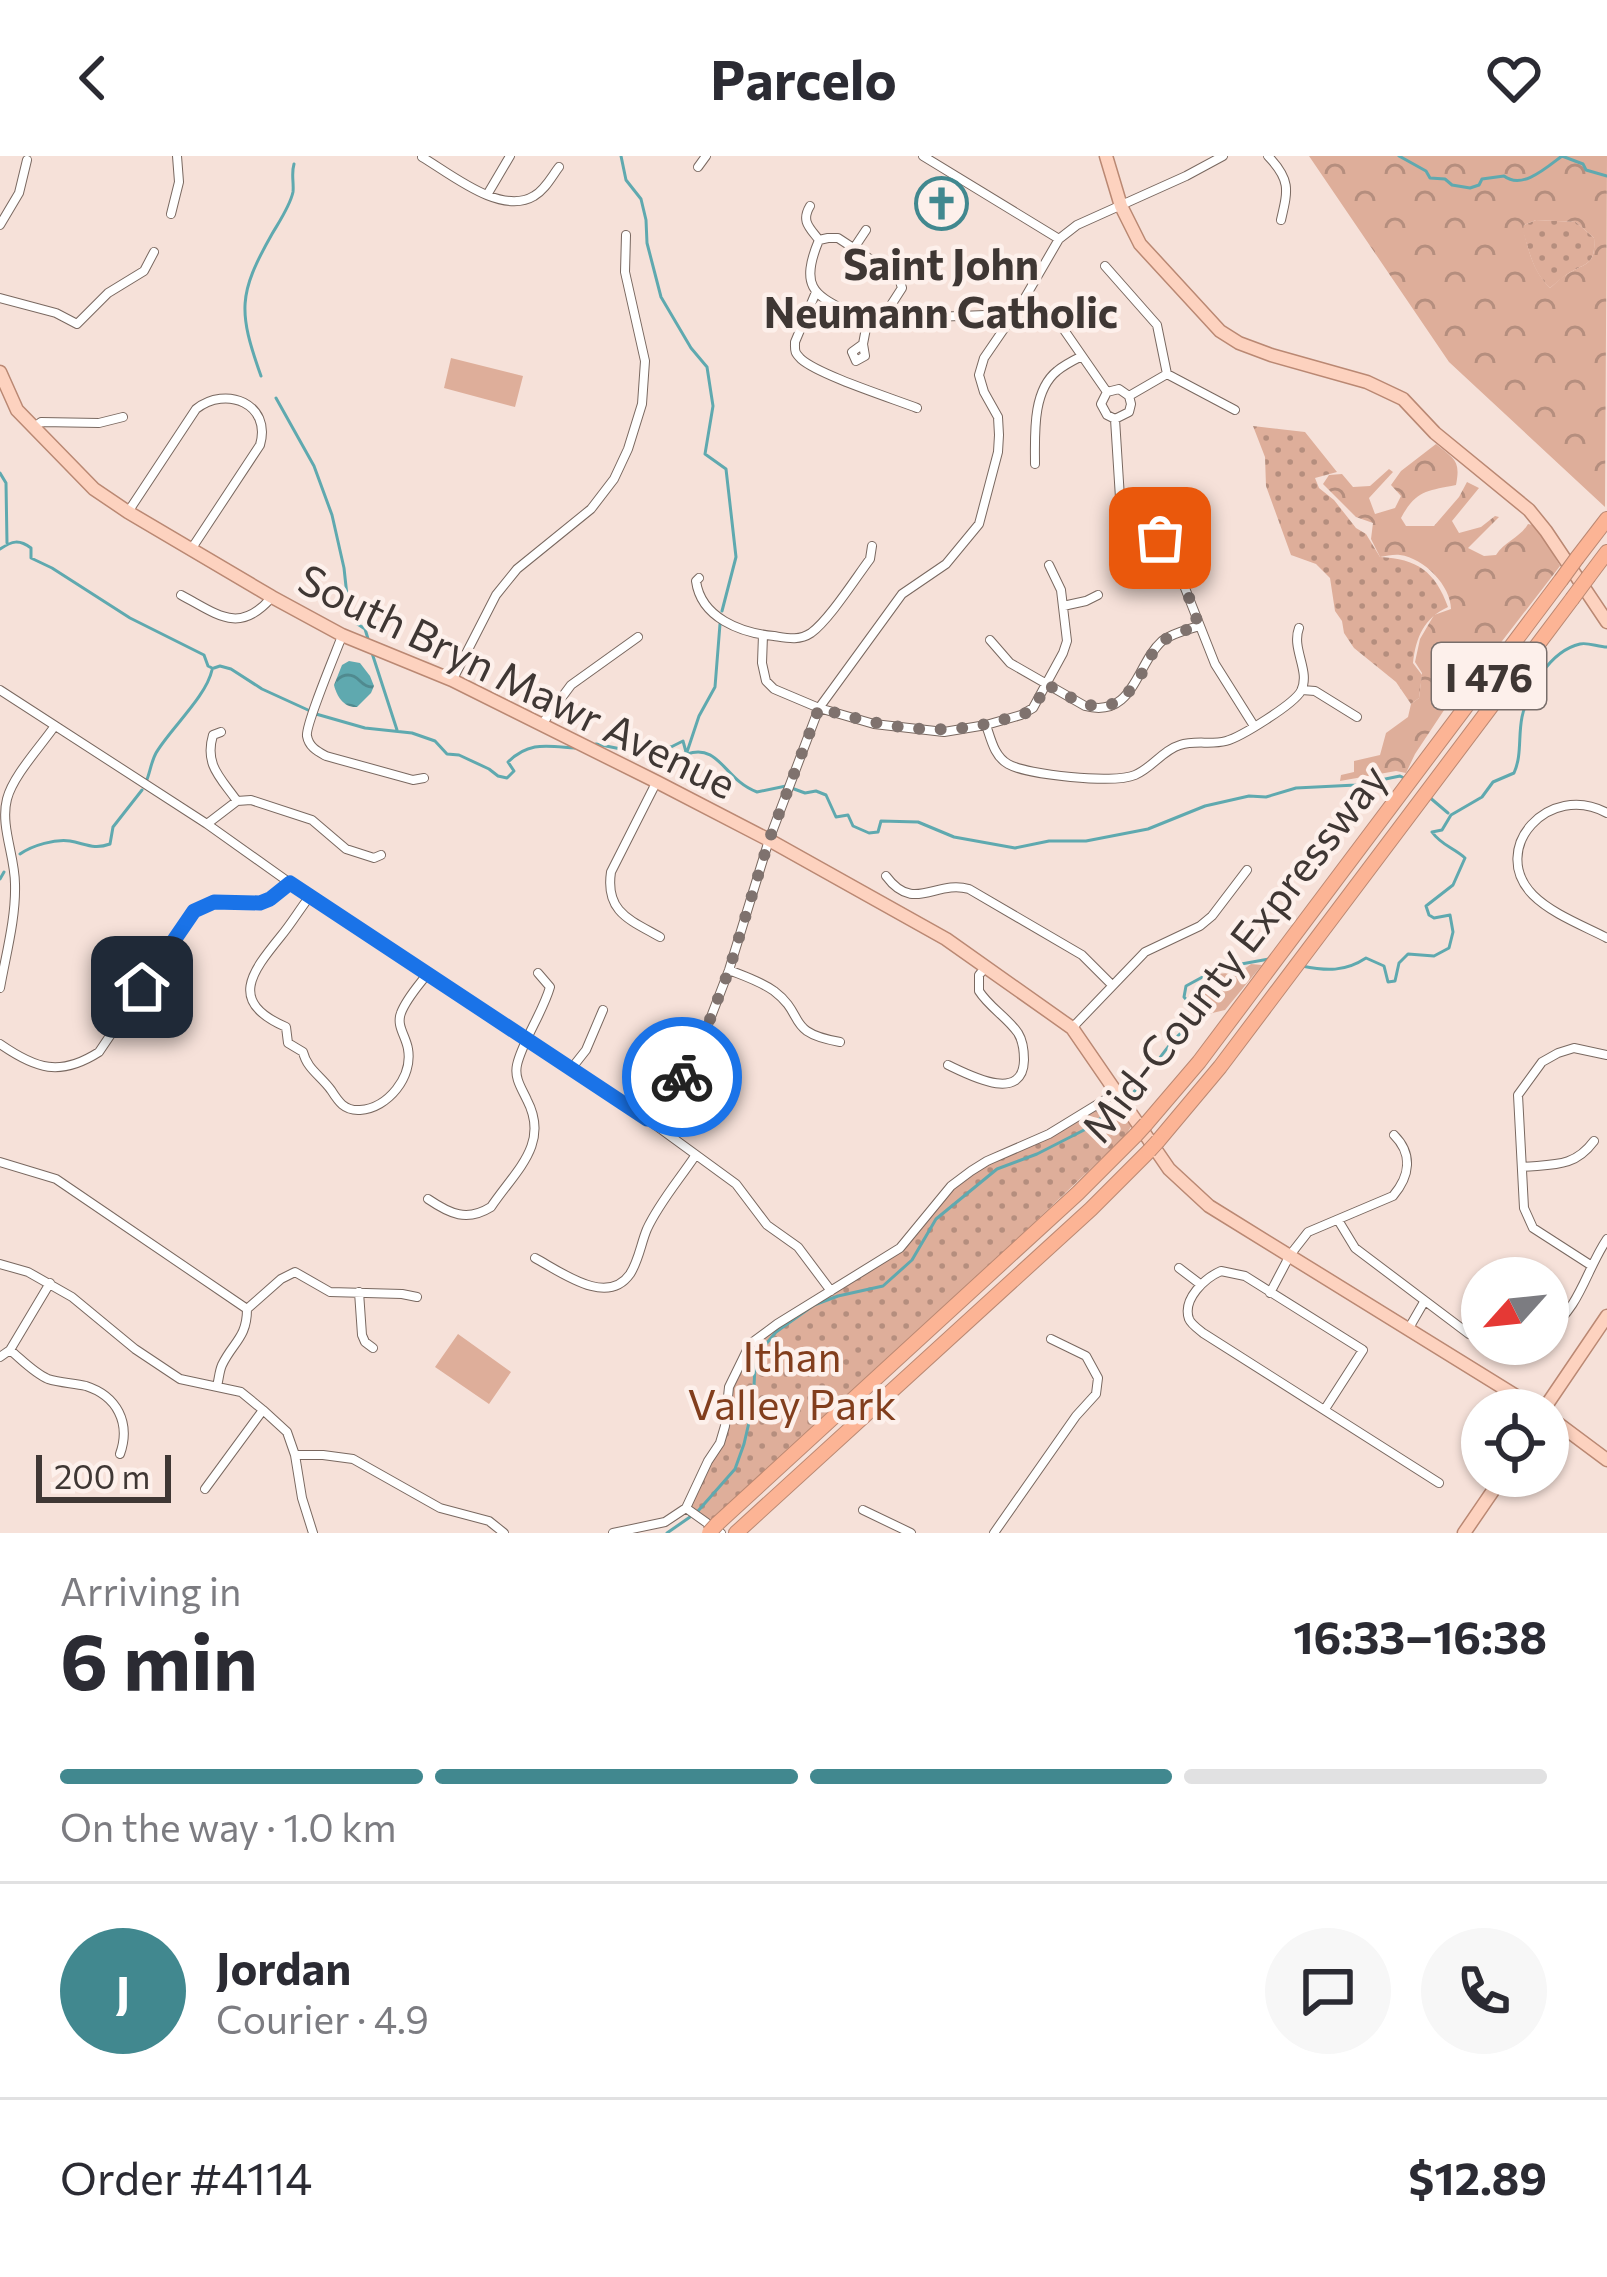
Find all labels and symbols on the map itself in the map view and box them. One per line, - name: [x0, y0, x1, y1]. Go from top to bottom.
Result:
- church icon: Saint John Neumann Catholic: [913, 176, 969, 232]
- place label: Saint John Neumann Catholic: [764, 237, 1118, 337]
- pin: [1109, 487, 1211, 589]
- street label: South Bryn Mawr Avenue: [291, 551, 745, 809]
- road number: I 476: [1432, 643, 1546, 709]
- street label: Mid-County Expressway: [1069, 752, 1397, 1152]
- pin: [91, 936, 193, 1038]
- courier: [622, 1017, 742, 1137]
- north arrow: [1461, 1257, 1569, 1365]
- park label: Ithan Valley Park: [687, 1329, 897, 1429]
- scale bar: [36, 1449, 171, 1502]

